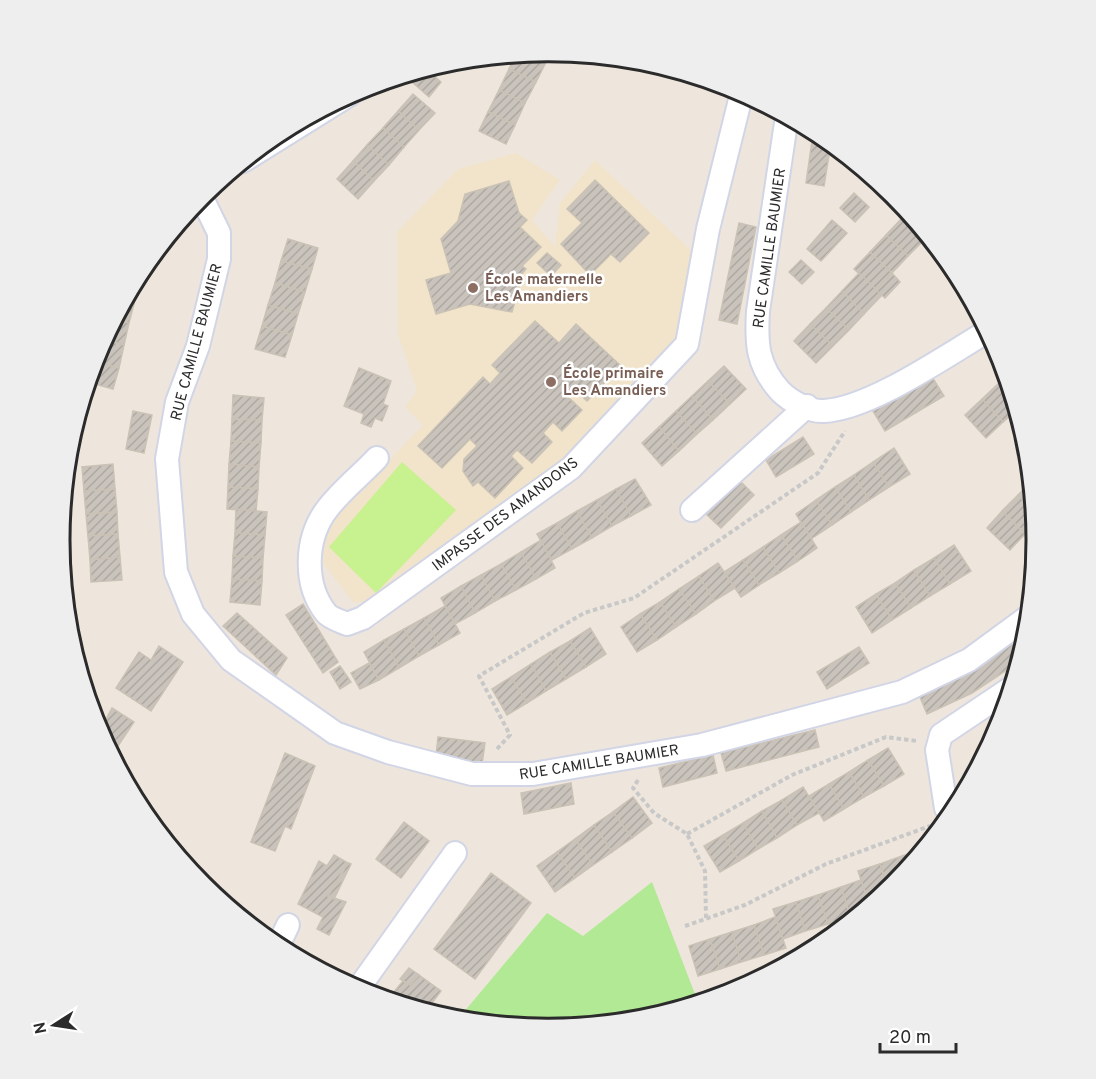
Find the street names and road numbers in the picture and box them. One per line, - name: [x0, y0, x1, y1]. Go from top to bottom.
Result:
- street label: RUE CAMILLE BAUMIER: [750, 167, 791, 330]
- street label: RUE CAMILLE BAUMIER: [167, 262, 228, 423]
- street label: IMPASSE DES AMANDONS: [429, 454, 583, 576]
- street label: RUE CAMILLE BAUMIER: [518, 741, 681, 786]

